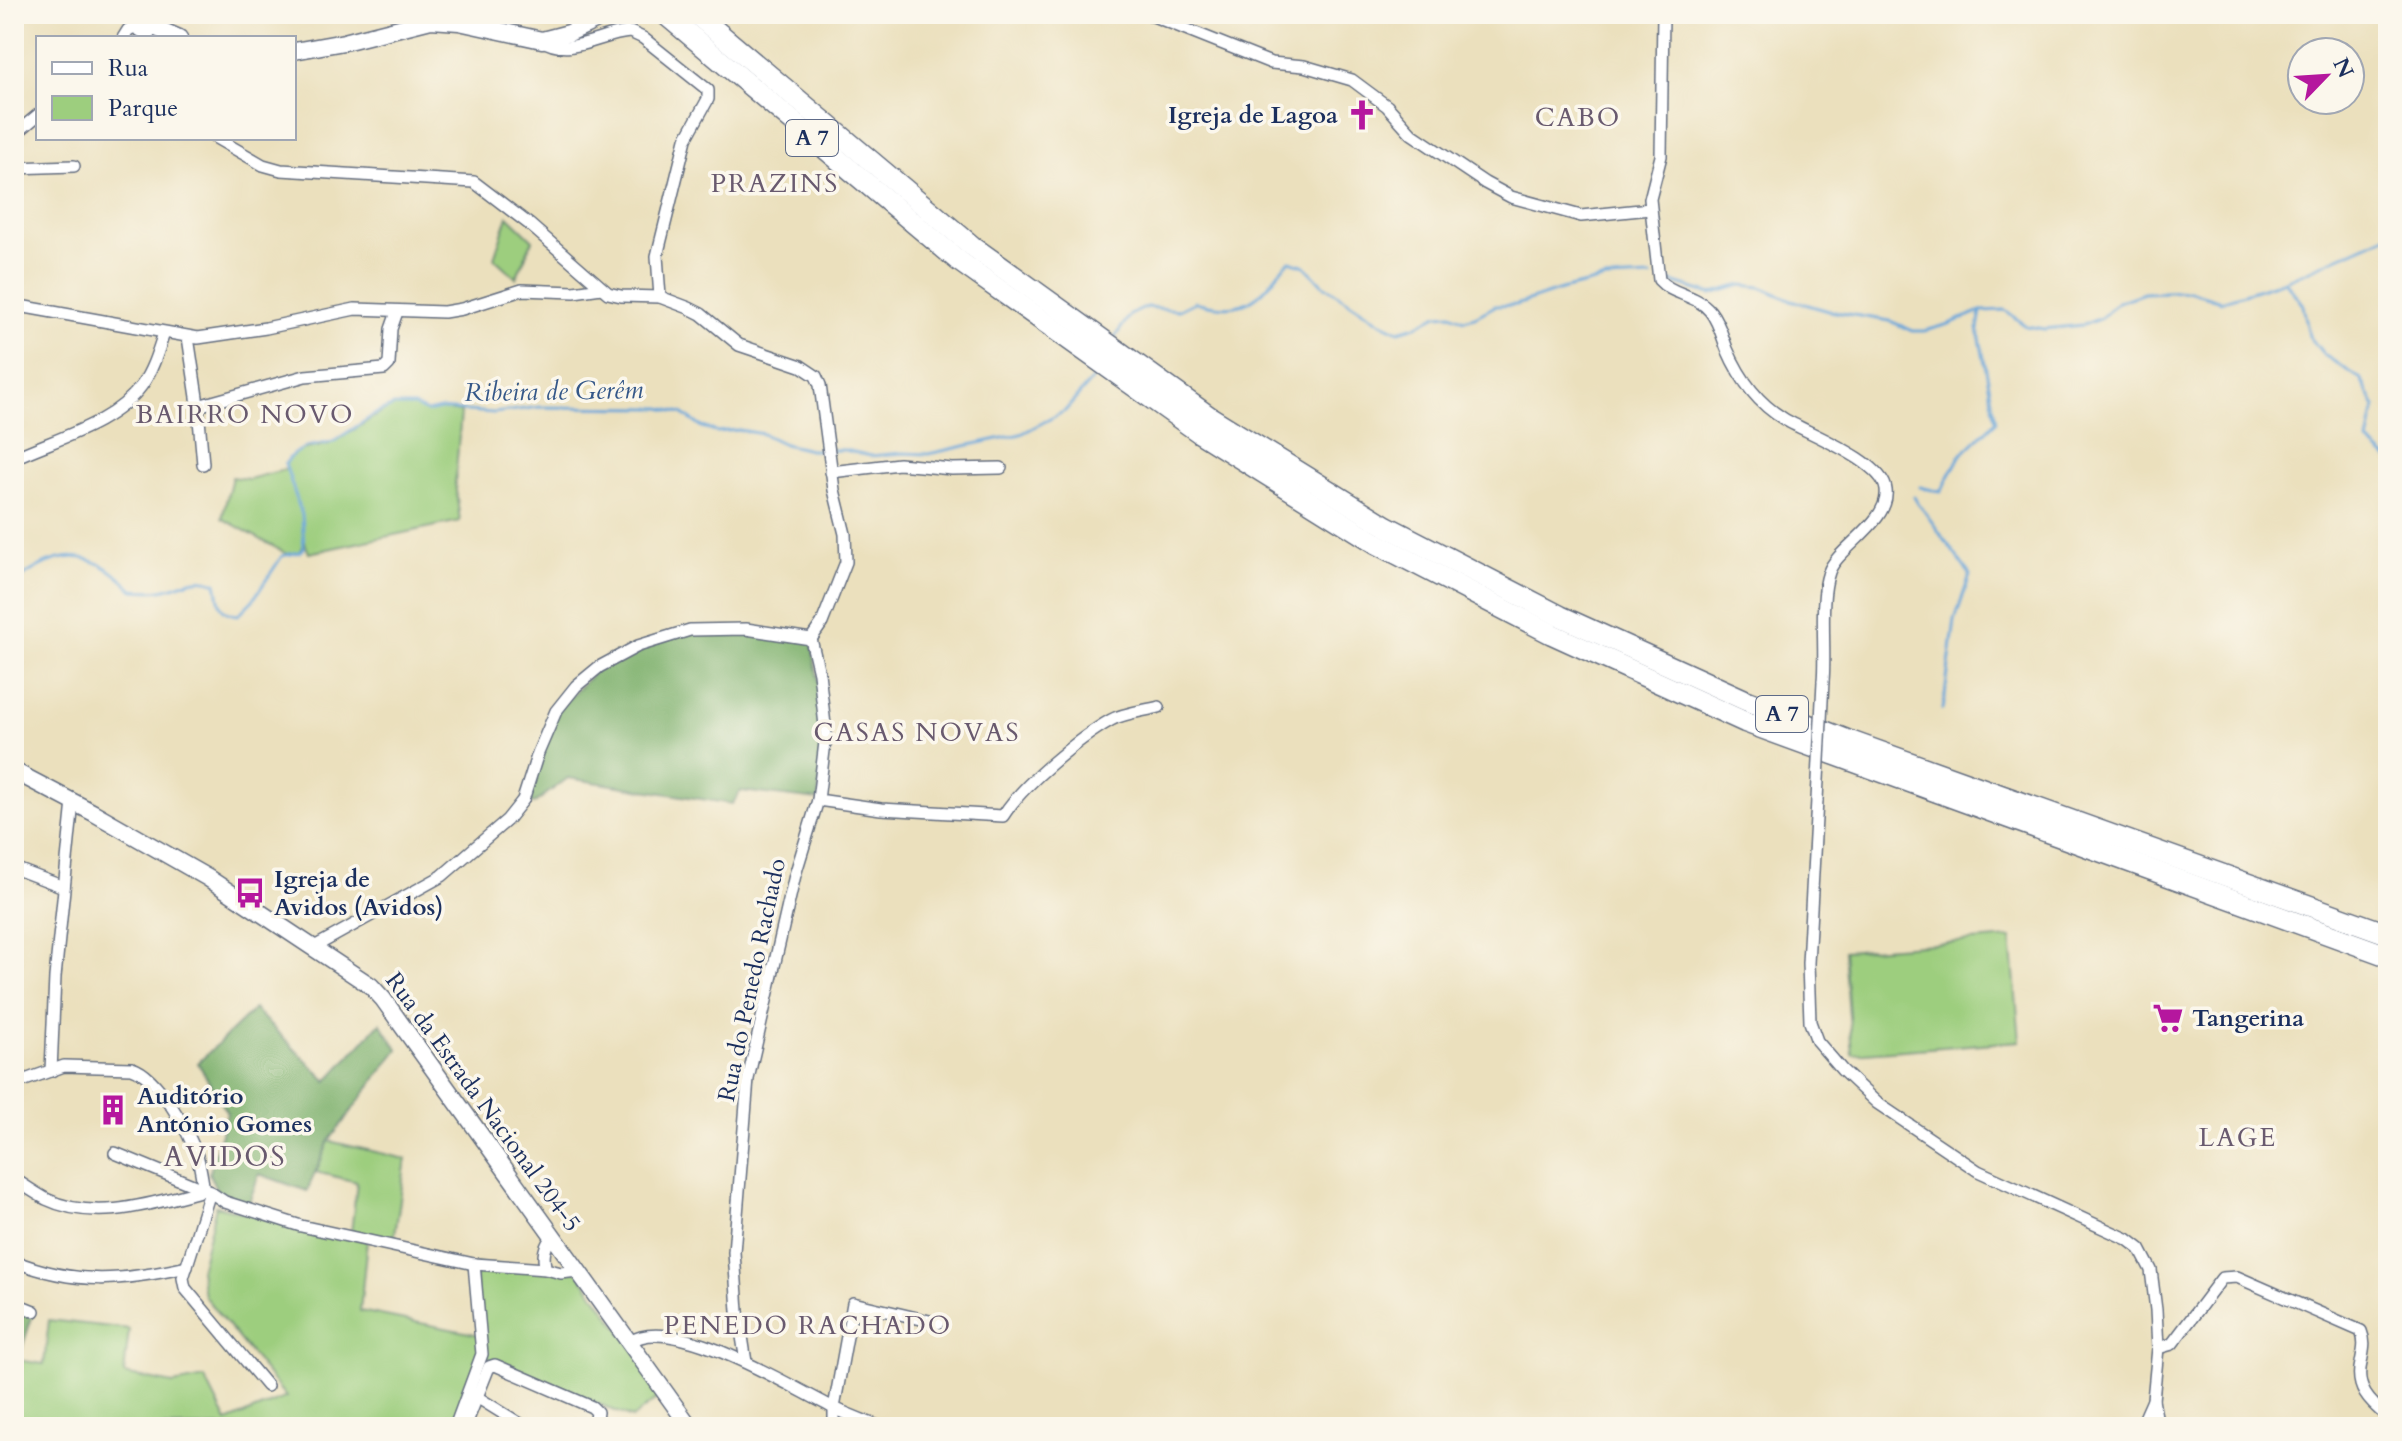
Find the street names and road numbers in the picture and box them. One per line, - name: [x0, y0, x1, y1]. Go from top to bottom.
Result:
- road number: A 7: [786, 120, 838, 156]
- road number: A 7: [1756, 696, 1808, 732]
- street label: Rua do Penedo Rachado: [710, 855, 794, 1105]
- street label: Rua da Estrada Nacional 204-5: [378, 966, 588, 1238]

